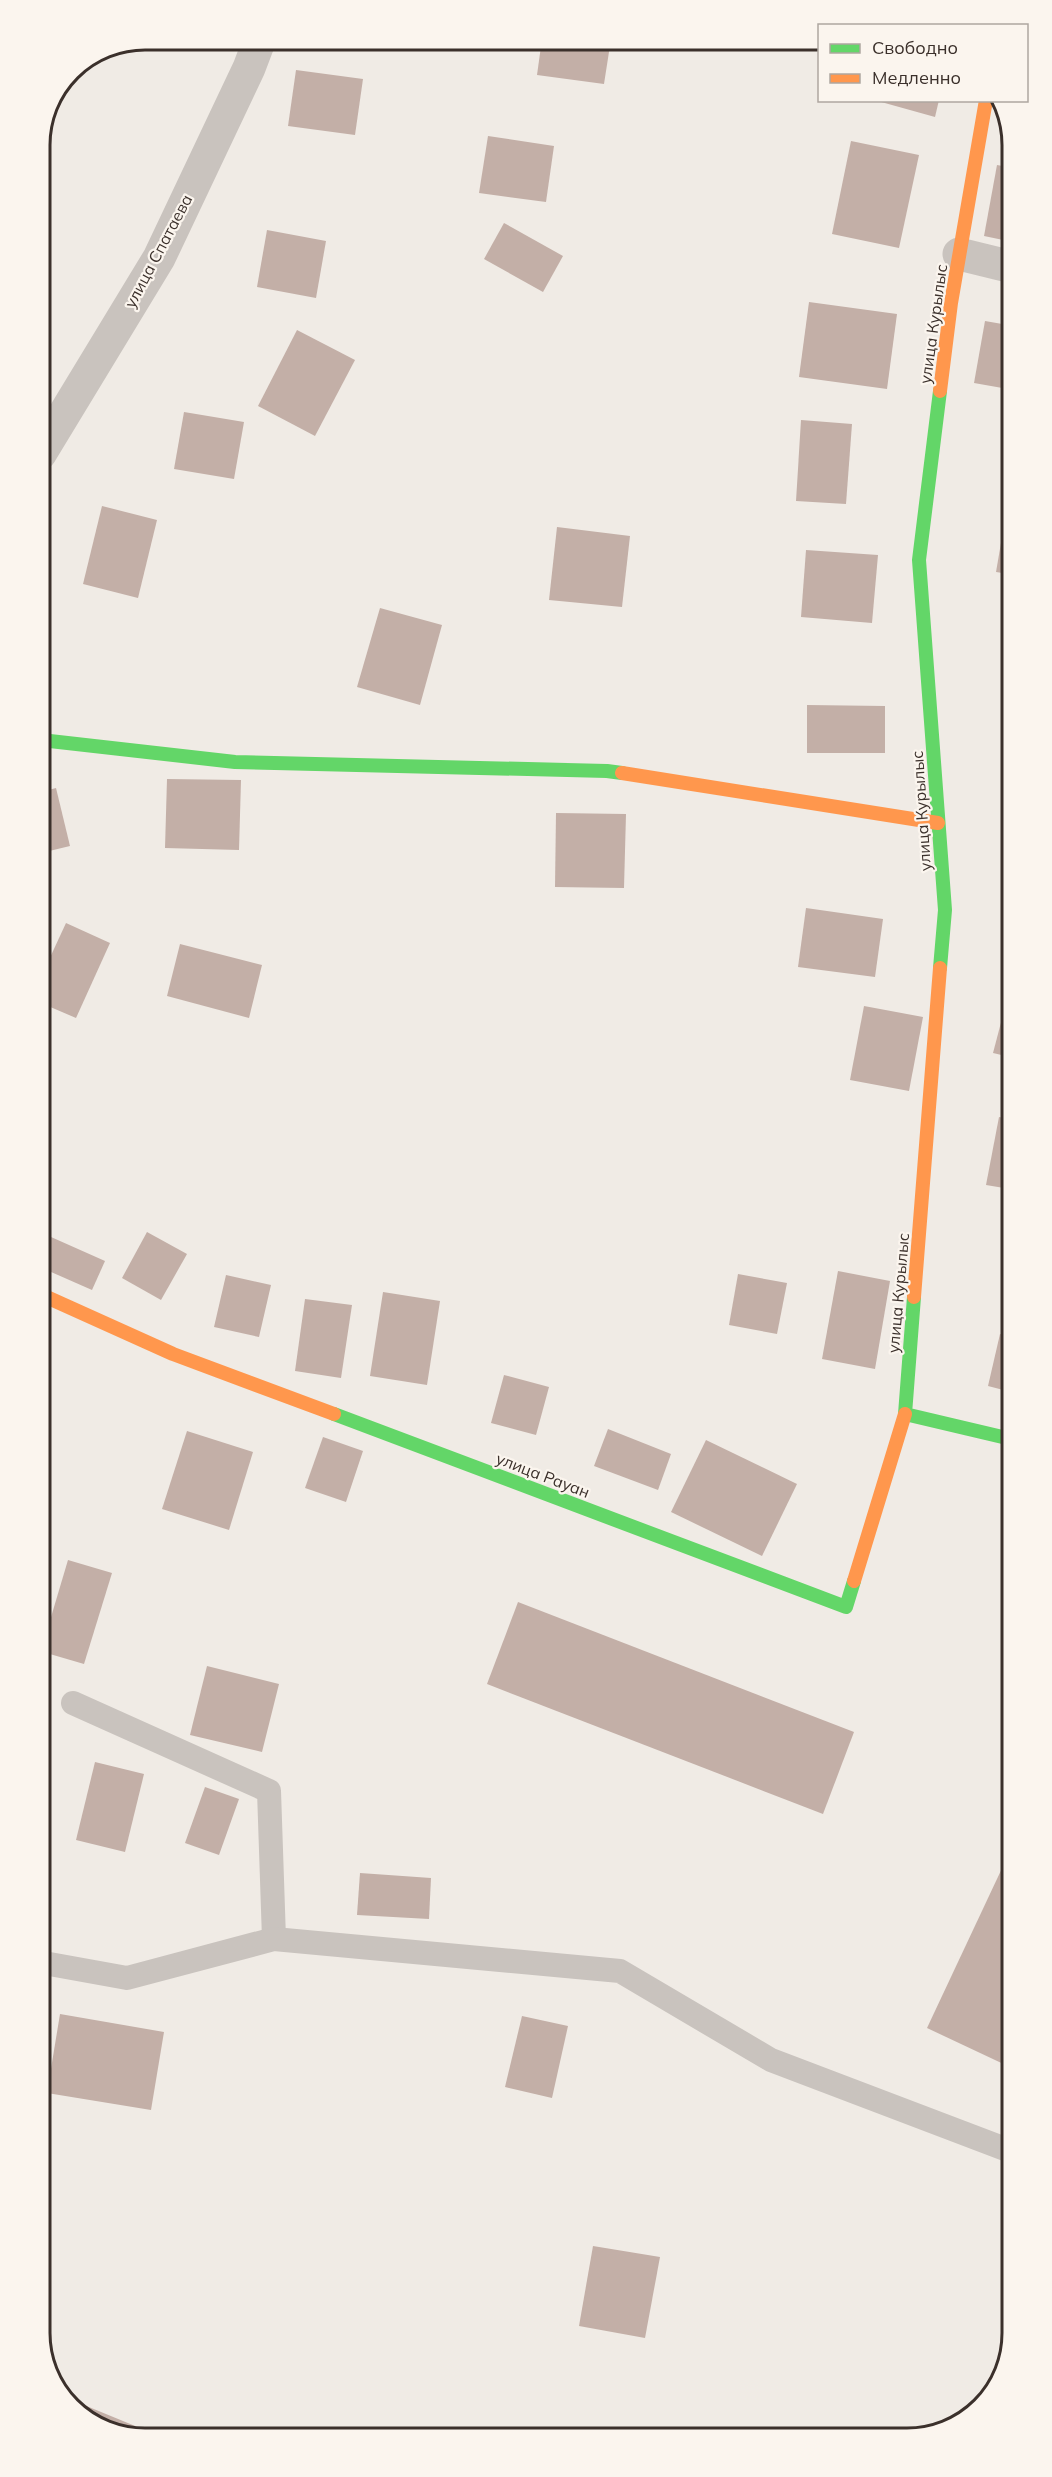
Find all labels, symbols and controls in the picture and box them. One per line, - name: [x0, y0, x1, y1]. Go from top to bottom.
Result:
- legend: [818, 24, 1028, 102]
- text: Свободно: [872, 36, 958, 59]
- text: Медленно: [872, 66, 961, 89]
- street label: улица Спатаева: [120, 191, 196, 311]
- street label: улица Курылыс: [915, 263, 951, 385]
- street label: улица Курылыс: [907, 750, 935, 872]
- street label: улица Курылыс: [883, 1232, 913, 1354]
- street label: улица Рауан: [493, 1448, 593, 1502]

